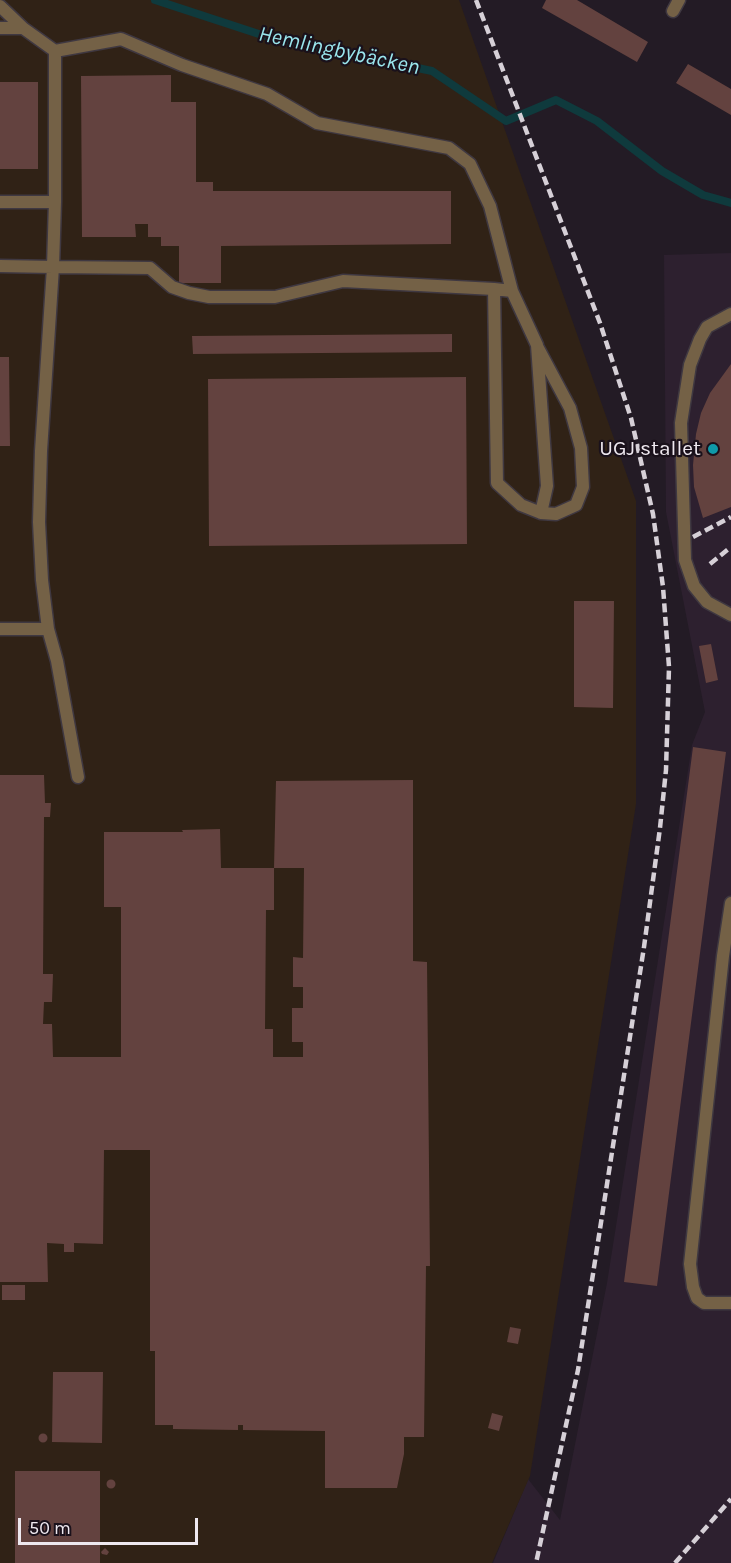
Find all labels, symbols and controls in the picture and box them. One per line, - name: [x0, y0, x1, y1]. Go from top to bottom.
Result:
- water label: Hemlingbybäcken: [256, 21, 422, 81]
- place label: UGJ stallet: [599, 436, 701, 462]
- marker: UGJ stallet: [706, 442, 720, 456]
- scale bar: [21, 1506, 201, 1544]
- text: 50 m: [29, 1517, 71, 1539]

